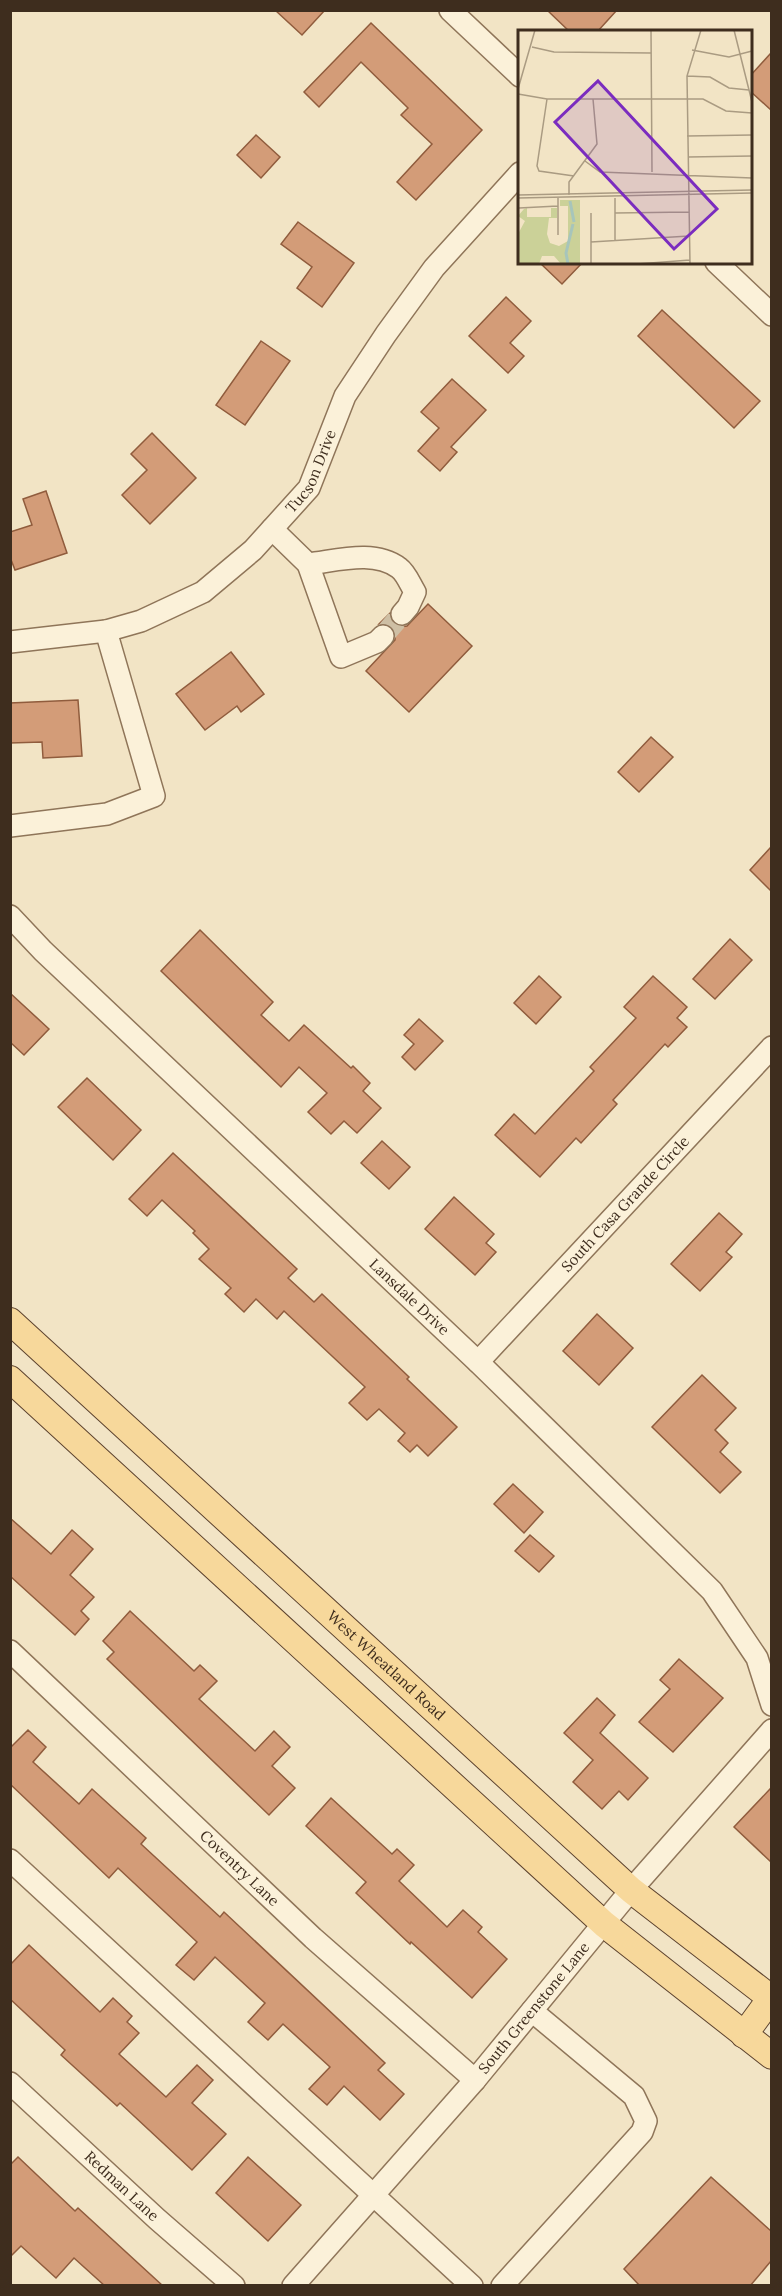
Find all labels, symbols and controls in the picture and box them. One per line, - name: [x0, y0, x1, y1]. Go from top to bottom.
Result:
- inset map: [518, 30, 752, 264]
- street label: Tucson Drive: [281, 427, 340, 517]
- street label: South Casa Grande Circle: [557, 1132, 693, 1276]
- street label: Lansdale Drive: [366, 1254, 454, 1339]
- street label: West Wheatland Road: [323, 1606, 449, 1724]
- street label: Coventry Lane: [196, 1826, 283, 1910]
- street label: South Greenstone Lane: [474, 1938, 593, 2077]
- street label: Redman Lane: [81, 2147, 163, 2225]

